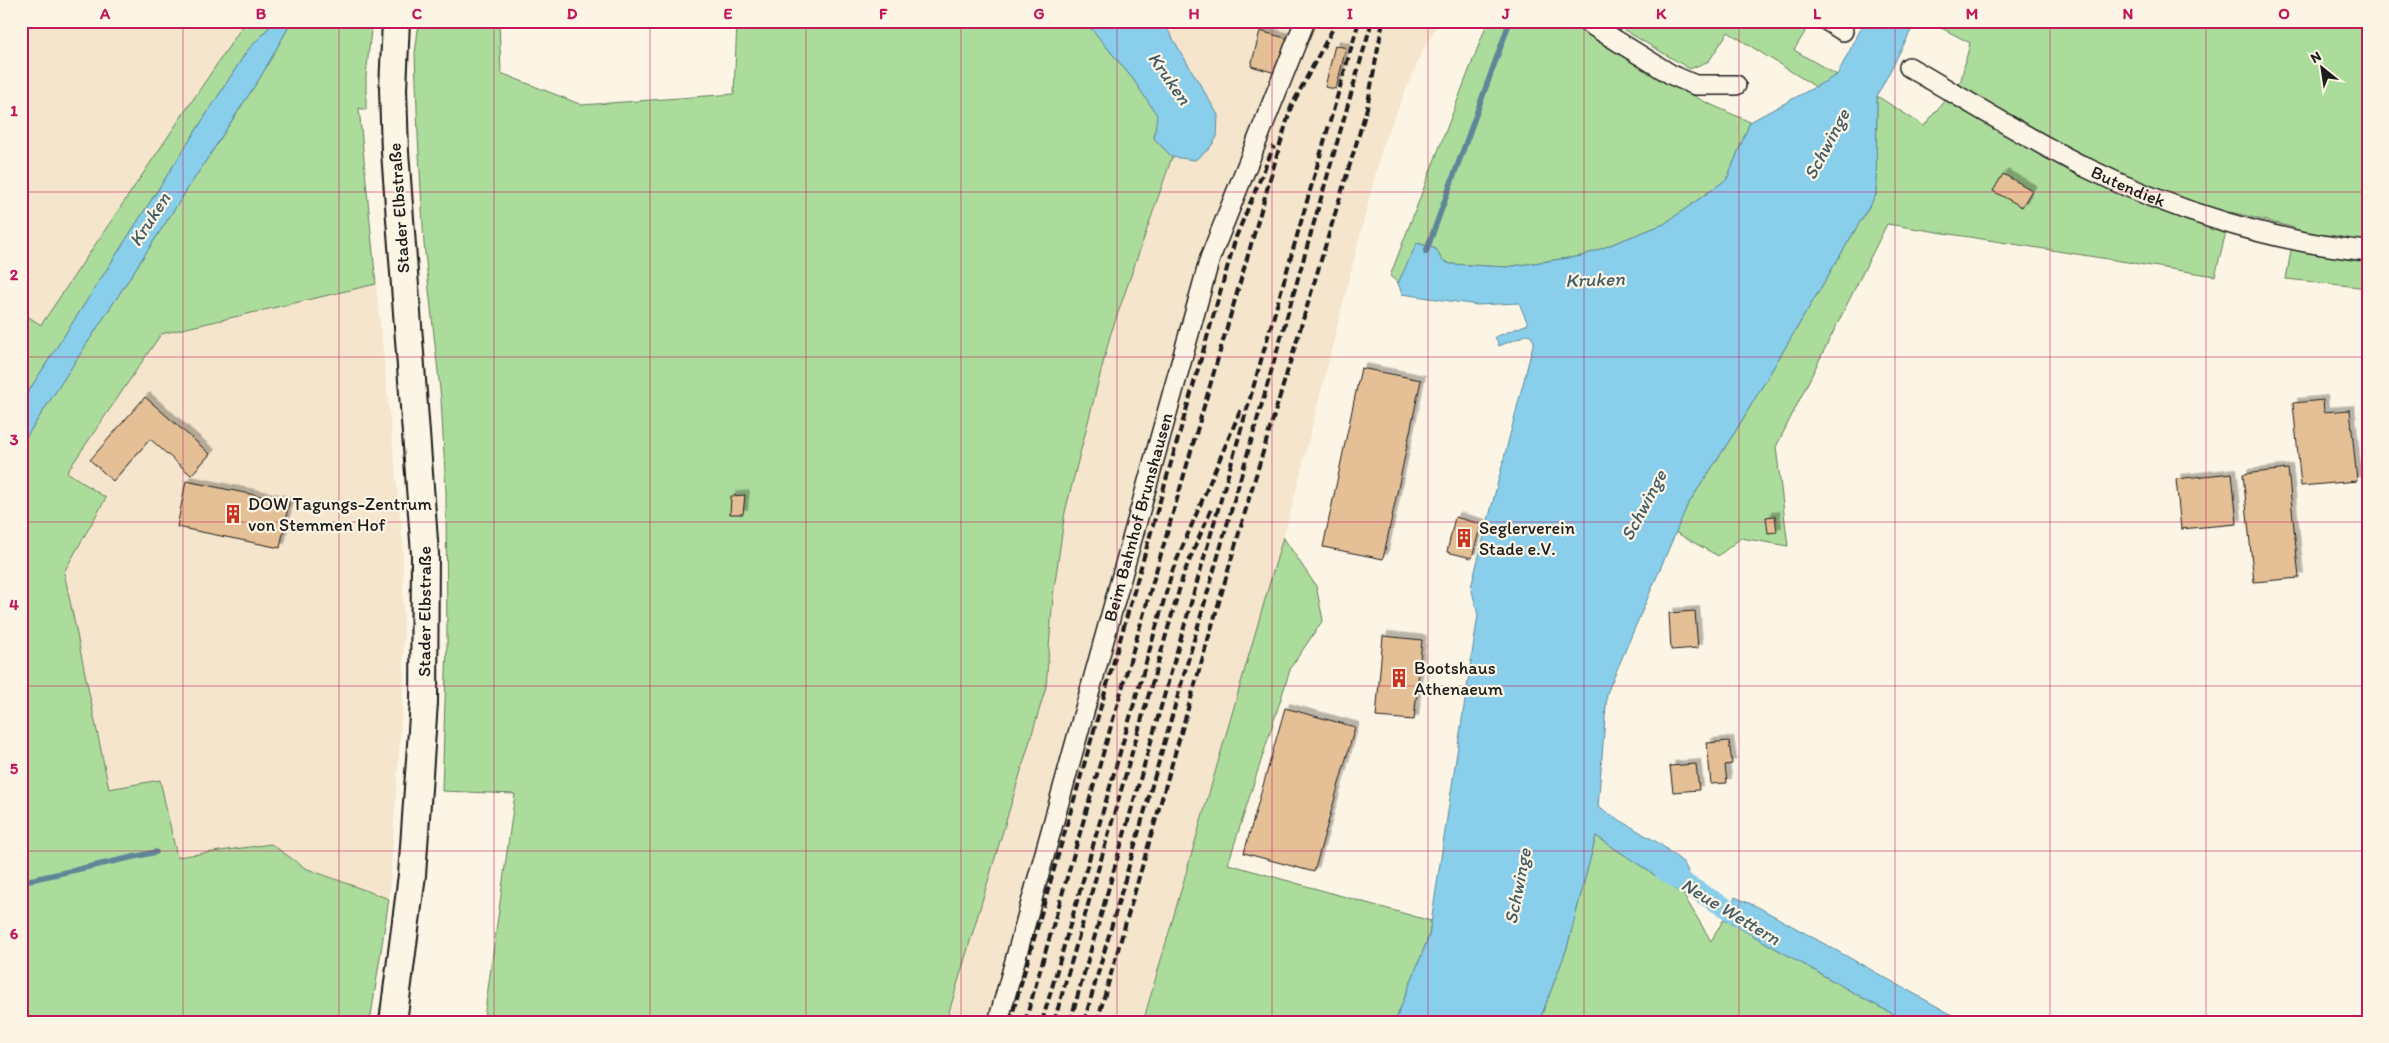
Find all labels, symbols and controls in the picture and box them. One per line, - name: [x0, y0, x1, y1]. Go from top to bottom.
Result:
- text: A: [99, 4, 111, 23]
- text: B: [256, 4, 267, 23]
- text: C: [412, 4, 423, 23]
- text: D: [567, 4, 578, 23]
- text: E: [724, 4, 733, 23]
- text: F: [879, 4, 888, 23]
- text: G: [1033, 4, 1045, 23]
- text: H: [1188, 4, 1200, 23]
- text: I: [1347, 4, 1353, 23]
- text: J: [1501, 4, 1510, 23]
- text: K: [1656, 4, 1667, 23]
- text: L: [1813, 4, 1822, 23]
- text: M: [1966, 4, 1978, 23]
- text: N: [2123, 4, 2133, 23]
- text: O: [2278, 4, 2290, 23]
- north arrow: [2296, 42, 2346, 92]
- water label: Kruken: [1143, 47, 1196, 109]
- text: N: [2307, 47, 2324, 67]
- text: 1: [10, 101, 18, 120]
- water label: Schwinge: [1798, 104, 1855, 183]
- street label: Stader Elbstraße: [383, 142, 415, 274]
- street label: Butendiek: [2087, 161, 2169, 212]
- water label: Kruken: [124, 188, 175, 250]
- text: 2: [10, 265, 19, 284]
- water label: Kruken: [1565, 267, 1625, 292]
- street label: Beim Bahnhof Brunshausen: [1099, 410, 1178, 624]
- text: 3: [10, 430, 19, 449]
- water label: Schwinge: [1615, 465, 1672, 544]
- place label: DOW Tagungs-Zentrum von Stemmen Hof: [248, 493, 432, 536]
- building icon: DOW Tagungs-Zentrum von Stemmen Hof: [222, 503, 244, 525]
- place label: Seglerverein Stade e.V.: [1479, 517, 1575, 560]
- building icon: Seglerverein Stade e.V.: [1453, 527, 1475, 549]
- street label: Stader Elbstraße: [413, 545, 436, 677]
- text: 4: [9, 595, 19, 614]
- place label: Bootshaus Athenaeum: [1414, 657, 1503, 700]
- building icon: Bootshaus Athenaeum: [1388, 667, 1410, 689]
- text: 5: [10, 759, 19, 778]
- water label: Schwinge: [1499, 845, 1536, 926]
- water label: Neue Wettern: [1677, 873, 1785, 950]
- text: 6: [10, 924, 19, 943]

